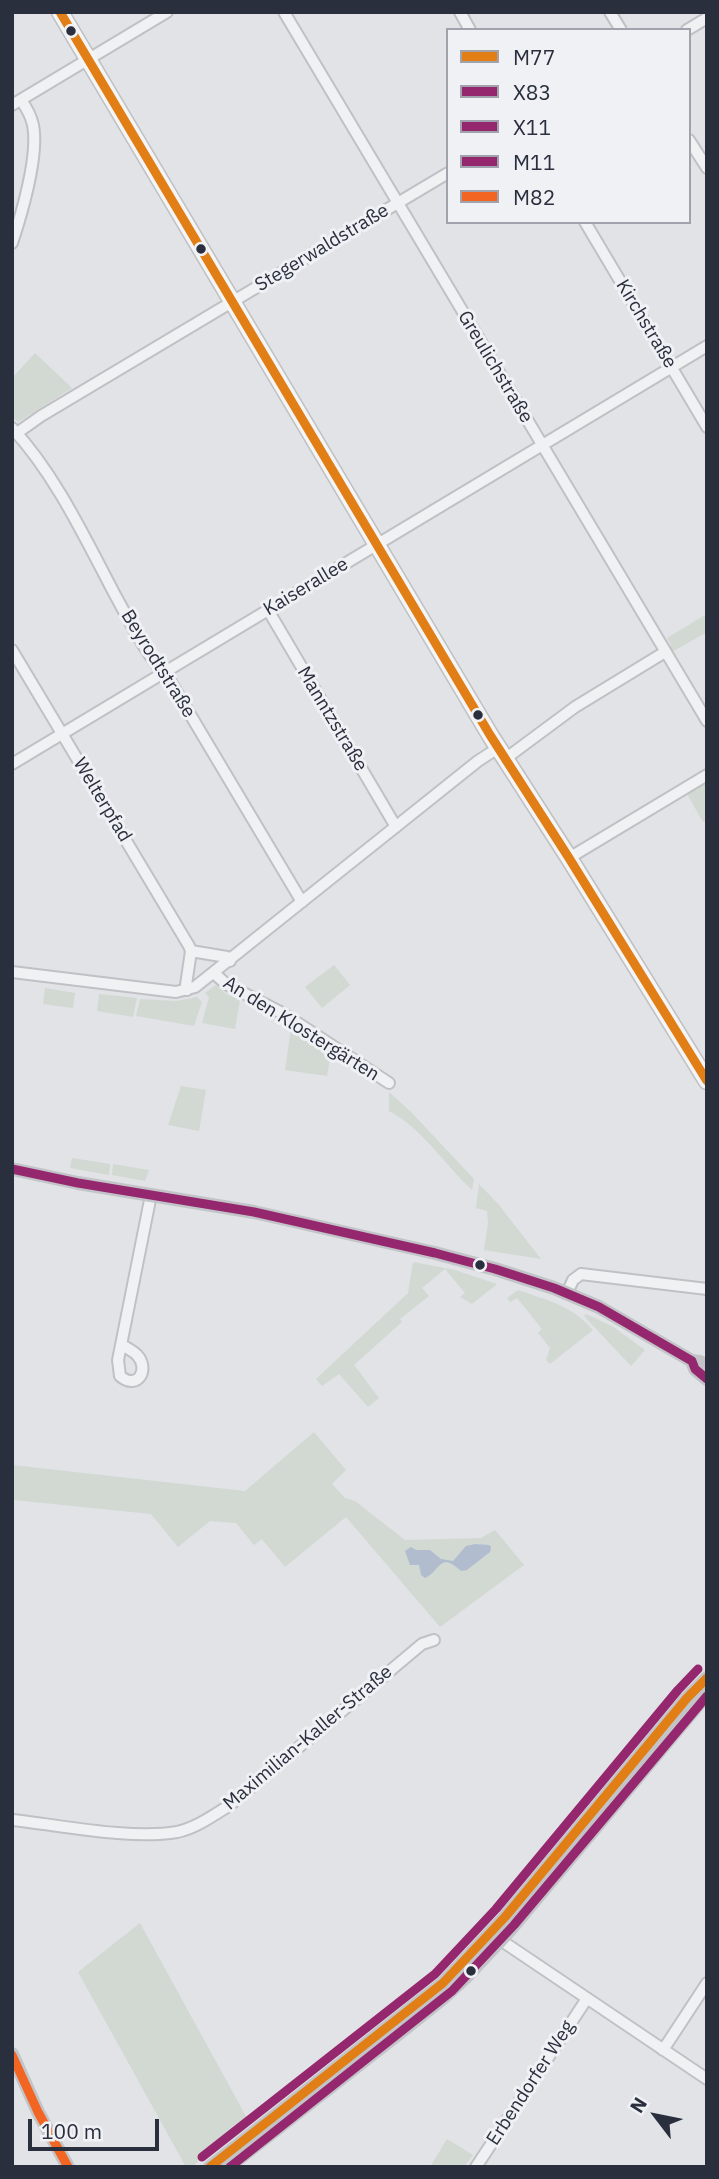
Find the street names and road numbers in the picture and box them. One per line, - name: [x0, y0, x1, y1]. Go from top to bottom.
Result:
- street label: Stegerwaldstraße: [251, 199, 393, 297]
- street label: Kirchstraße: [611, 276, 681, 372]
- street label: Greulichstraße: [453, 307, 537, 427]
- street label: Kaiserallee: [260, 553, 352, 621]
- street label: Beyrodtstraße: [116, 606, 200, 722]
- street label: Manntzstraße: [292, 663, 372, 775]
- street label: Welterpfad: [68, 754, 136, 846]
- street label: An den Klostergärten: [219, 972, 383, 1086]
- street label: Maximilian-Kaller-Straße: [219, 1661, 397, 1815]
- street label: Erbendorfer Weg: [482, 2016, 580, 2150]

